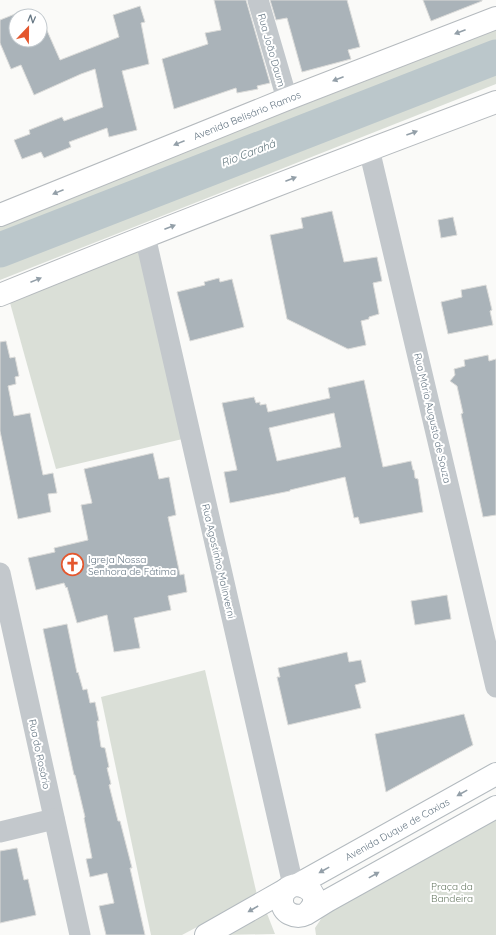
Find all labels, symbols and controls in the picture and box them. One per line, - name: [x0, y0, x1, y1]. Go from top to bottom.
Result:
- north arrow: [8, 8, 48, 48]
- text: N: [25, 11, 38, 27]
- street label: Rua João Daum: [255, 12, 288, 88]
- one-way arrow: [453, 30, 465, 36]
- one-way arrow: [332, 77, 344, 83]
- street label: Avenida Belisário Ramos: [192, 88, 303, 143]
- one-way arrow: [407, 129, 419, 135]
- water label: Rio Carahá: [219, 136, 278, 170]
- one-way arrow: [173, 140, 184, 146]
- one-way arrow: [285, 176, 297, 182]
- one-way arrow: [52, 189, 64, 195]
- one-way arrow: [164, 223, 176, 229]
- one-way arrow: [31, 277, 43, 283]
- street label: Rua Mário Augusto de Souza: [411, 352, 454, 485]
- street label: Rua Agostinho Malinverni: [199, 503, 238, 620]
- church icon: Igreja Nossa Senhora de Fátima: [60, 552, 86, 578]
- place label: Igreja Nossa Senhora de Fátima: [88, 553, 176, 578]
- street label: Rua do Rosário: [26, 718, 53, 790]
- one-way arrow: [456, 789, 468, 796]
- street label: Avenida Duque de Caxias: [343, 795, 452, 864]
- one-way arrow: [318, 866, 330, 873]
- one-way arrow: [368, 871, 380, 878]
- park label: Praça da Bandeira: [431, 880, 473, 905]
- one-way arrow: [247, 905, 259, 912]

